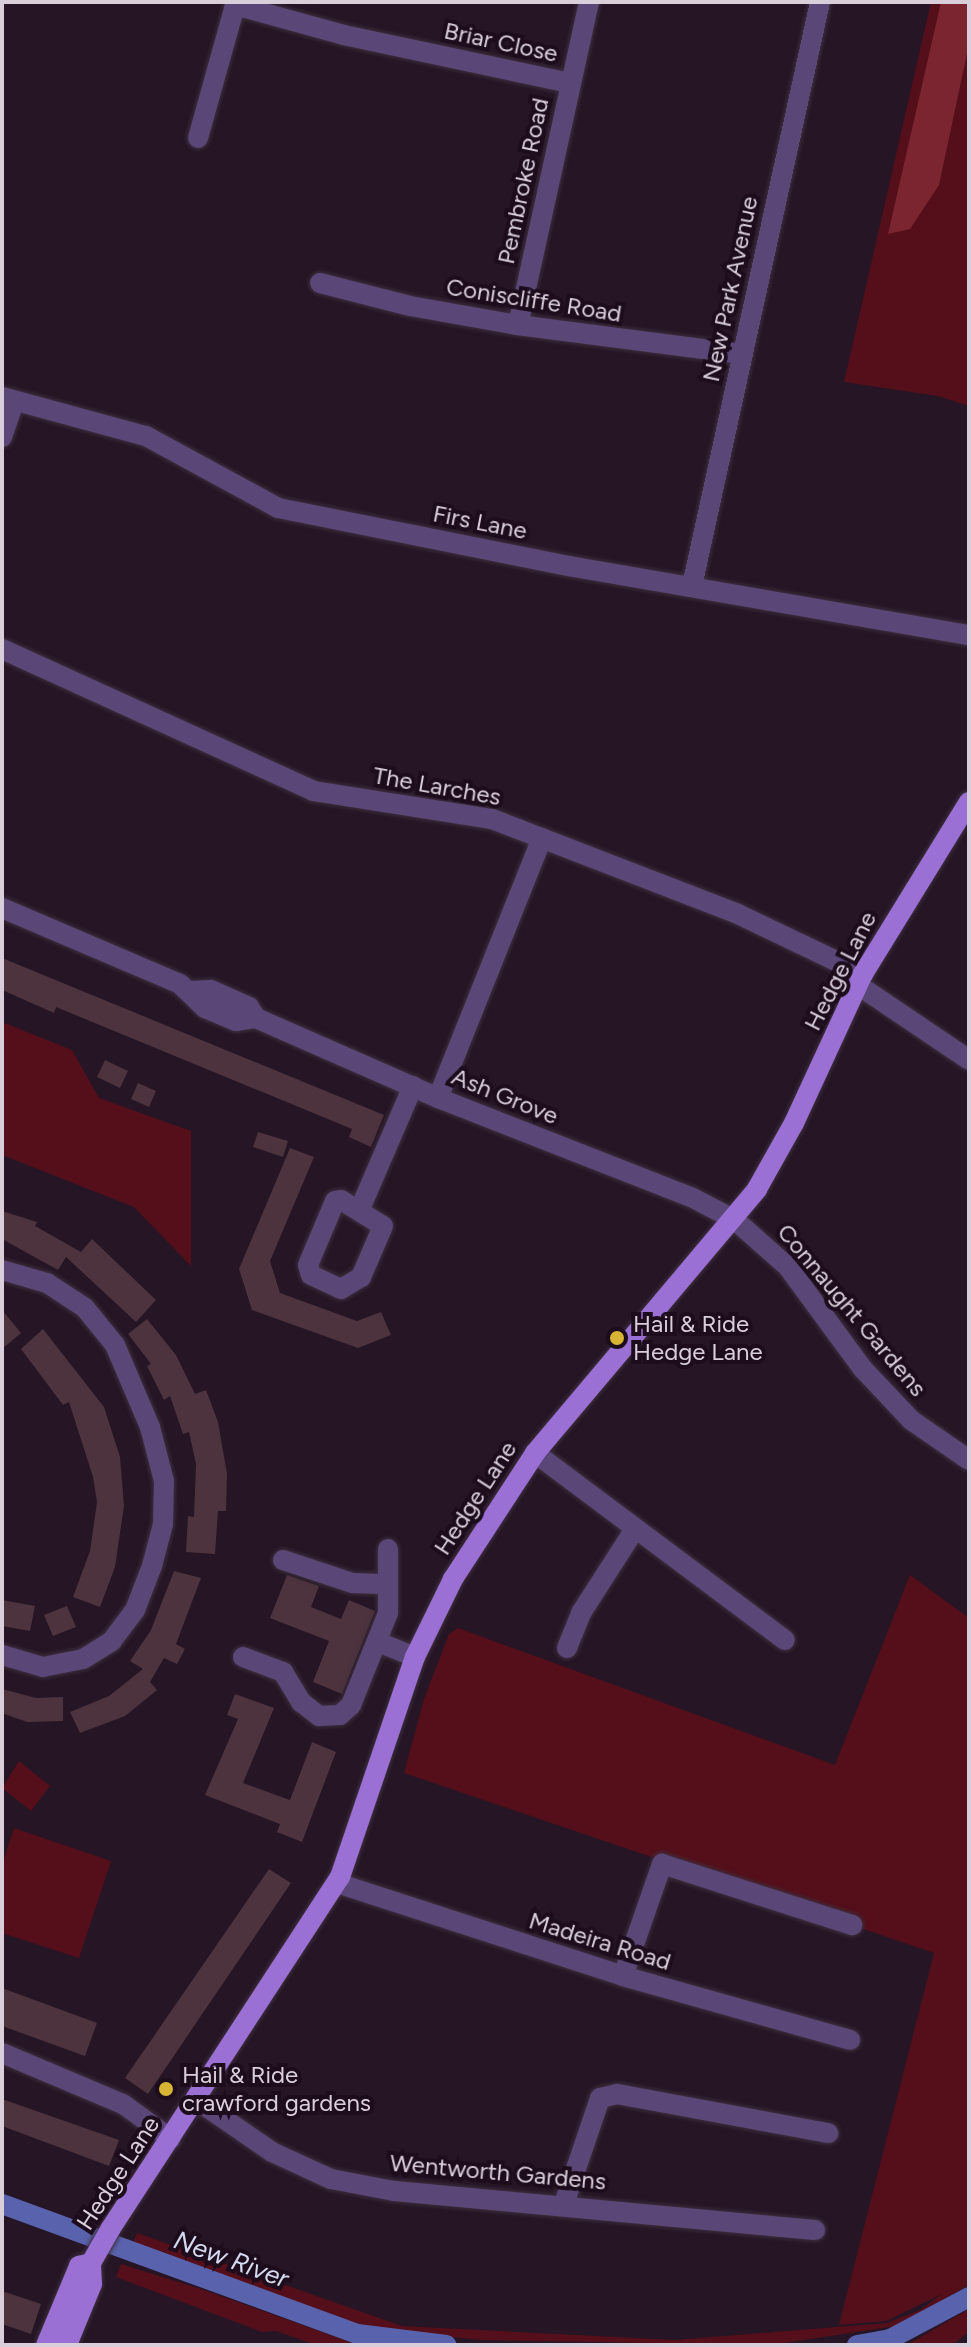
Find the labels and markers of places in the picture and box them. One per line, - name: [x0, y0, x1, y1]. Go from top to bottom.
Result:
- place label: Hail & Ride Hedge Lane: [633, 1310, 763, 1366]
- marker: Hail & Ride Hedge Lane: [608, 1329, 626, 1347]
- place label: Hail & Ride crawford gardens: [182, 2061, 371, 2117]
- marker: Hail & Ride crawford gardens: [157, 2080, 175, 2098]

